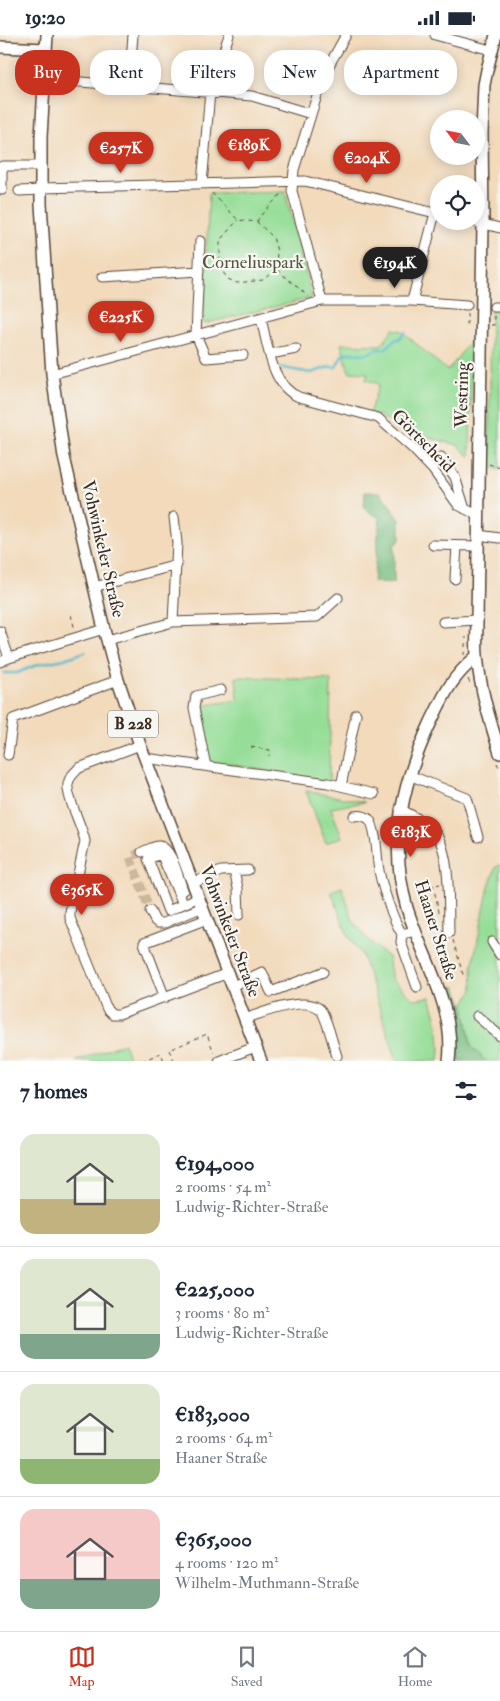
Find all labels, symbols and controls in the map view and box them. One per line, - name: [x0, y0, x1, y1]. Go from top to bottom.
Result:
- text: 19:20: [25, 6, 66, 30]
- chip: Buy: [15, 50, 80, 95]
- chip: Rent: [90, 50, 161, 95]
- chip: Filters: [171, 50, 254, 95]
- chip: New: [264, 50, 334, 95]
- chip: Apartment: [344, 50, 457, 95]
- north arrow: [430, 110, 485, 165]
- map controls: [430, 110, 485, 230]
- pin: €189K: [214, 129, 284, 171]
- pin: €257K: [86, 131, 156, 174]
- text: €189K: [228, 135, 270, 155]
- text: €257K: [100, 138, 142, 158]
- pin: €204K: [332, 141, 402, 184]
- text: €204K: [344, 148, 390, 168]
- button: locate: [430, 175, 485, 230]
- pin: €194K: [360, 247, 430, 289]
- park label: Corneliuspark: [202, 251, 304, 274]
- text: €194K: [373, 253, 417, 273]
- pin: €225K: [86, 301, 156, 343]
- text: €225K: [99, 307, 143, 327]
- street label: Westring: [450, 361, 474, 429]
- street label: Görtscheid: [386, 404, 460, 478]
- street label: Vohwinkeler Straße: [76, 478, 130, 620]
- road number: B 228: [108, 711, 158, 737]
- pin: €183K: [376, 815, 446, 858]
- text: €183K: [391, 822, 431, 842]
- street label: Vohwinkeler Straße: [194, 862, 266, 1001]
- pin: €365K: [47, 873, 117, 916]
- street label: Haaner Straße: [409, 877, 463, 983]
- text: €365K: [61, 880, 103, 900]
- icon: filters: [452, 1077, 480, 1105]
- text: 7 homes: [20, 1078, 87, 1105]
- text: €194,000: [175, 1150, 255, 1177]
- icon: home: [60, 1154, 120, 1214]
- text: 2 rooms · 54 m²: [175, 1177, 271, 1197]
- text: Ludwig-Richter-Straße: [175, 1197, 328, 1217]
- text: €225,000: [175, 1276, 255, 1303]
- icon: home: [60, 1279, 120, 1339]
- text: 3 rooms · 80 m²: [175, 1303, 270, 1323]
- text: Ludwig-Richter-Straße: [175, 1323, 328, 1343]
- text: €183,000: [175, 1401, 250, 1428]
- icon: home: [60, 1404, 120, 1464]
- text: 2 rooms · 64 m²: [175, 1428, 273, 1448]
- text: Haaner Straße: [175, 1448, 267, 1468]
- text: €365,000: [175, 1526, 252, 1553]
- icon: home: [60, 1529, 120, 1589]
- text: 4 rooms · 120 m²: [175, 1553, 278, 1573]
- text: Wilhelm-Muthmann-Straße: [175, 1573, 359, 1593]
- tab: Map: [68, 1643, 96, 1690]
- tab: Saved: [231, 1643, 263, 1690]
- tab: Home: [398, 1643, 432, 1690]

